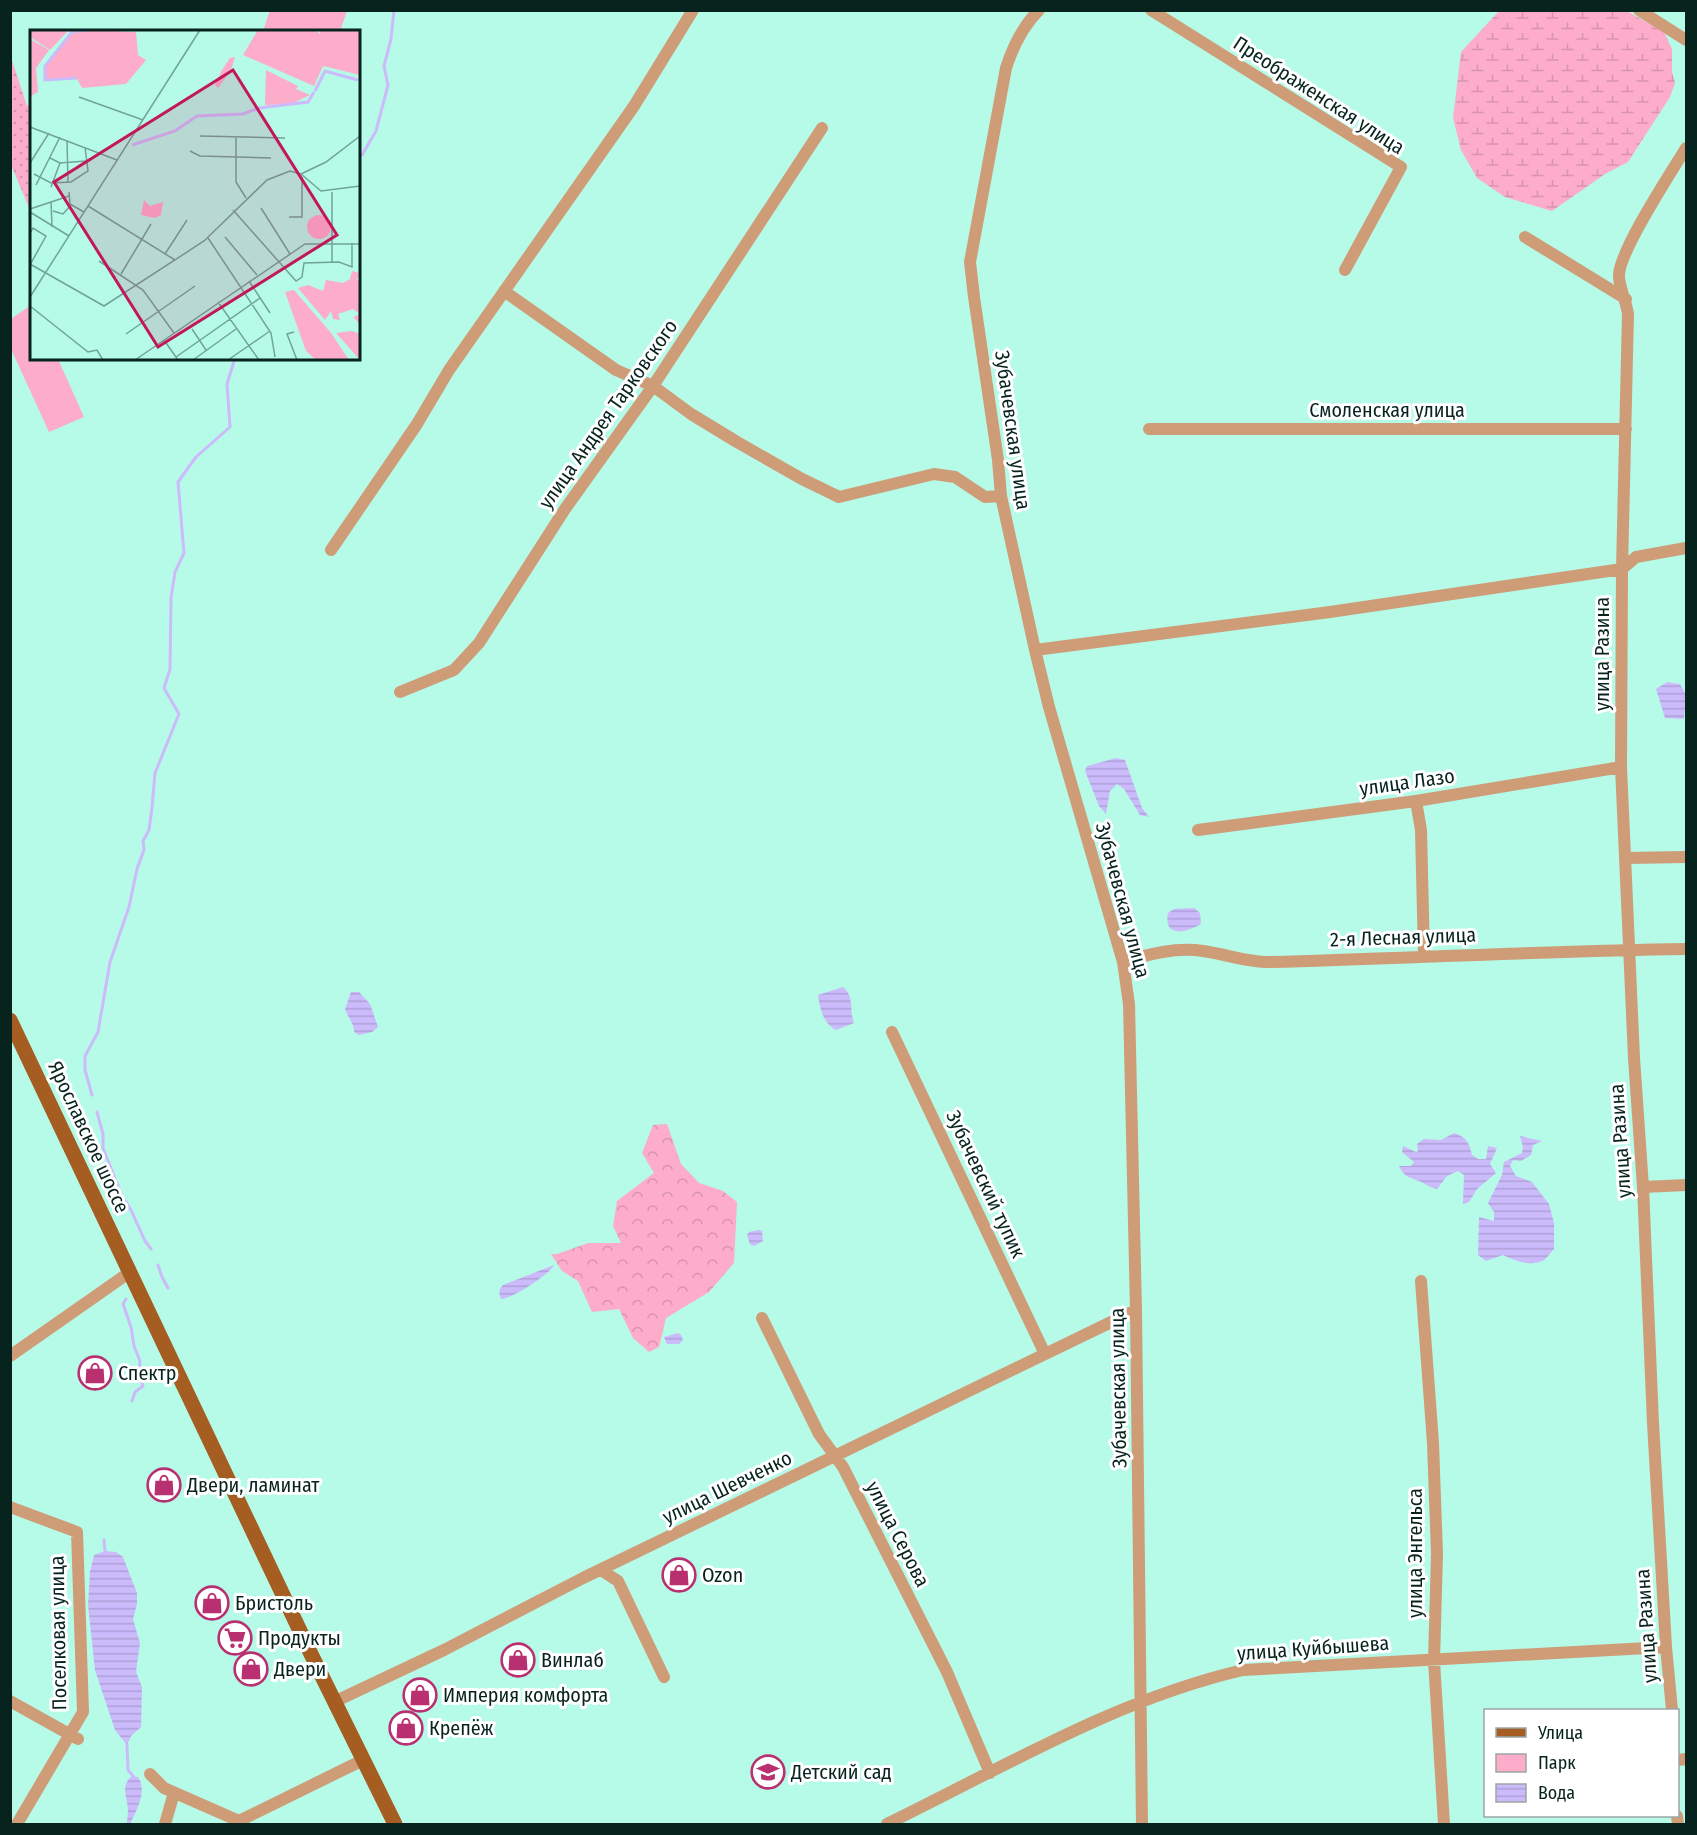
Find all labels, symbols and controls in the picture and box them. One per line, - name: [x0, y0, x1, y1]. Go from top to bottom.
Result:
- inset map: [30, 30, 360, 360]
- street label: Преображенская улица: [1229, 31, 1409, 159]
- street label: улица Андрея Тарковского: [534, 315, 682, 513]
- street label: Зубачевская улица: [990, 349, 1036, 511]
- street label: Смоленская улица: [1309, 398, 1465, 422]
- street label: улица Разина: [1590, 597, 1614, 711]
- street label: улица Лазо: [1358, 763, 1456, 801]
- street label: Зубачевская улица: [1091, 819, 1155, 981]
- street label: 2-я Лесная улица: [1330, 922, 1476, 952]
- street label: Ярославское шоссе: [43, 1057, 135, 1217]
- street label: улица Разина: [1604, 1083, 1636, 1199]
- street label: Зубачевский тупик: [941, 1106, 1031, 1262]
- street label: Зубачевская улица: [1105, 1308, 1131, 1468]
- shop icon: Спектр: [77, 1355, 113, 1391]
- place label: Спектр: [118, 1361, 176, 1385]
- street label: улица Шевченко: [658, 1445, 796, 1529]
- shop icon: Двери, ламинат: [146, 1467, 182, 1503]
- place label: Двери, ламинат: [186, 1473, 320, 1497]
- street label: улица Серова: [861, 1477, 935, 1591]
- street label: улица Энгельса: [1403, 1488, 1427, 1618]
- street label: Поселковая улица: [45, 1555, 71, 1711]
- shop icon: Ozon: [661, 1557, 697, 1593]
- place label: Ozon: [702, 1563, 743, 1587]
- street label: улица Разина: [1630, 1568, 1662, 1684]
- shop icon: Бристоль: [194, 1585, 230, 1621]
- place label: Бристоль: [235, 1591, 313, 1615]
- supermarket icon: Продукты: [217, 1620, 253, 1656]
- place label: Продукты: [258, 1626, 341, 1650]
- street label: улица Куйбышева: [1236, 1631, 1390, 1665]
- shop icon: Винлаб: [500, 1642, 536, 1678]
- place label: Винлаб: [541, 1648, 604, 1672]
- shop icon: Двери: [233, 1651, 269, 1687]
- place label: Двери: [273, 1657, 326, 1681]
- shop icon: Империя комфорта: [402, 1677, 438, 1713]
- place label: Империя комфорта: [443, 1683, 608, 1707]
- legend: [1484, 1709, 1679, 1817]
- shop icon: Крепёж: [388, 1710, 424, 1746]
- place label: Крепёж: [429, 1716, 493, 1740]
- text: Улица: [1537, 1722, 1583, 1744]
- text: Парк: [1538, 1752, 1576, 1774]
- school or university icon: Детский сад: [750, 1754, 786, 1790]
- place label: Детский сад: [790, 1760, 892, 1784]
- text: Вода: [1538, 1782, 1575, 1804]

